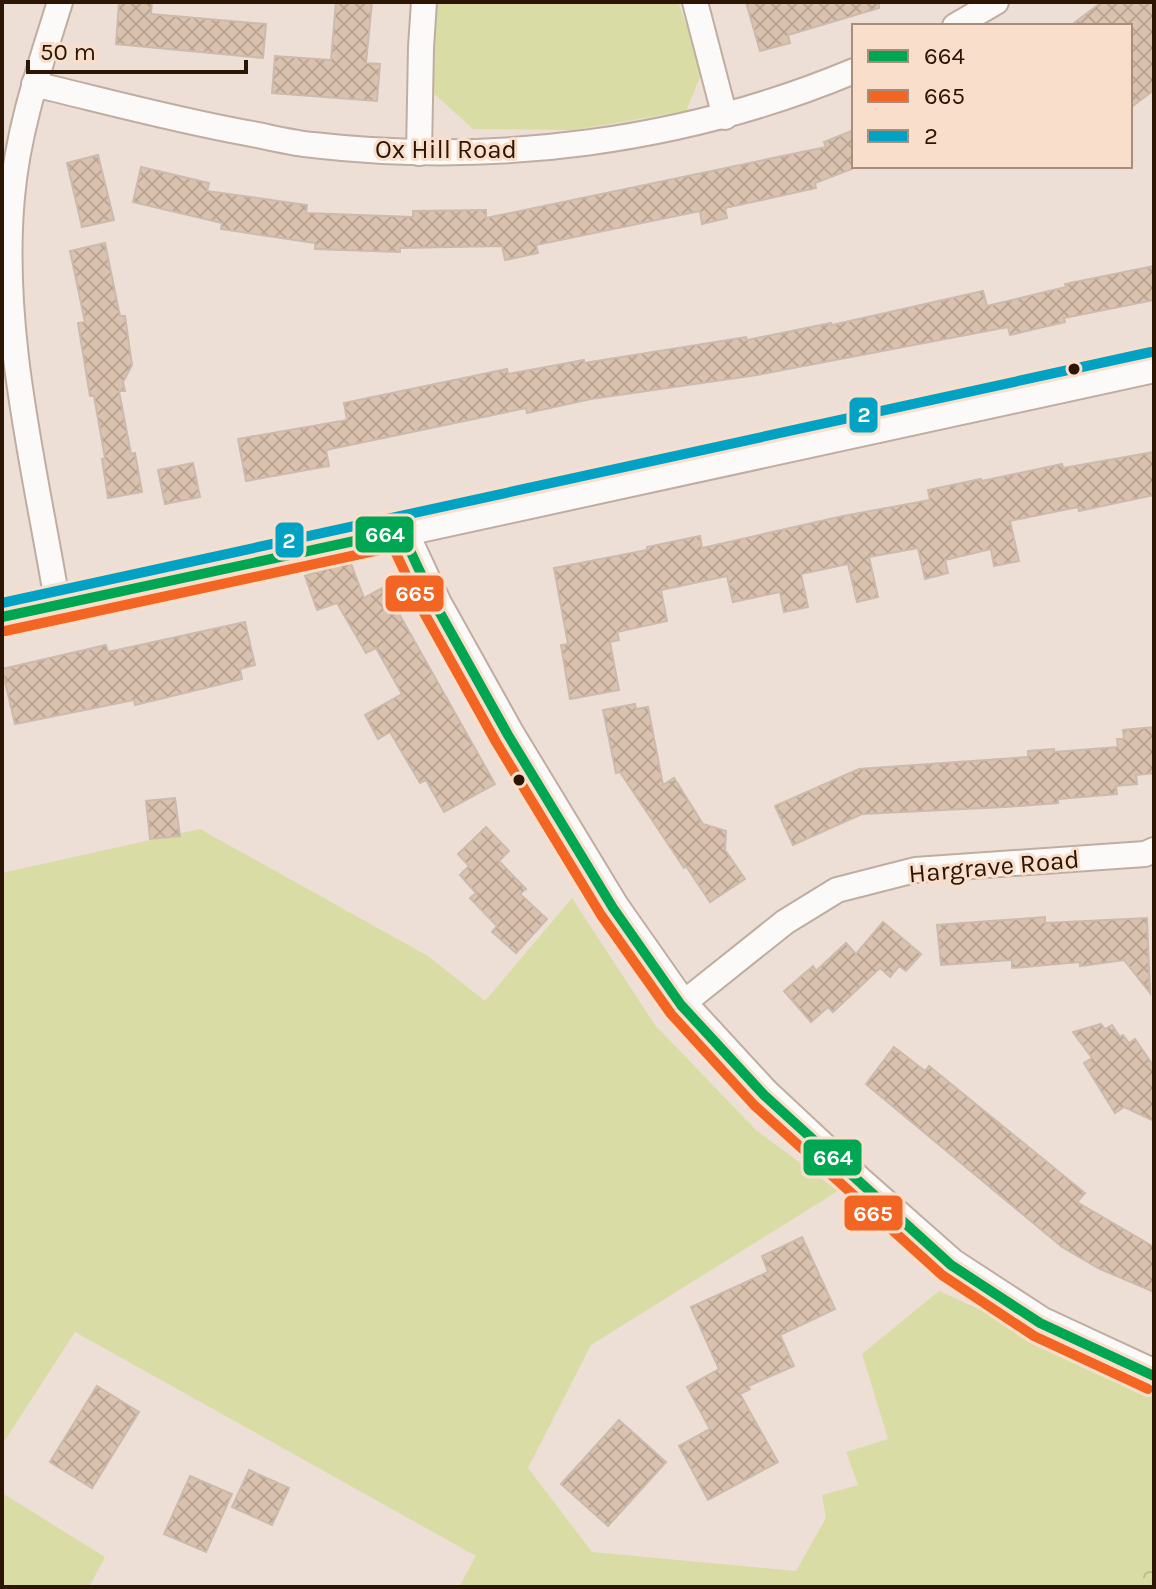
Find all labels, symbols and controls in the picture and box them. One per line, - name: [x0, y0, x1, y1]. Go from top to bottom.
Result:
- scale bar: [28, 24, 246, 74]
- legend: [852, 24, 1132, 168]
- text: 50 m: [40, 38, 96, 66]
- text: 664: [924, 42, 965, 70]
- text: 665: [924, 82, 965, 110]
- text: 2: [924, 122, 938, 150]
- street label: Ox Hill Road: [375, 134, 517, 165]
- unlabelled marker: [1066, 361, 1082, 377]
- line badge: 2: [848, 396, 879, 434]
- text: 2: [857, 402, 871, 428]
- line badge: 664: [354, 515, 415, 554]
- line badge: 2: [274, 521, 305, 559]
- text: 664: [365, 522, 405, 548]
- text: 2: [282, 528, 296, 554]
- line badge: 665: [384, 574, 445, 613]
- text: 665: [395, 581, 435, 607]
- unlabelled marker: [511, 772, 527, 788]
- street label: Hargrave Road: [907, 844, 1081, 889]
- line badge: 664: [802, 1138, 863, 1177]
- text: 664: [813, 1145, 853, 1171]
- line badge: 665: [843, 1194, 904, 1232]
- text: 665: [853, 1201, 893, 1227]

